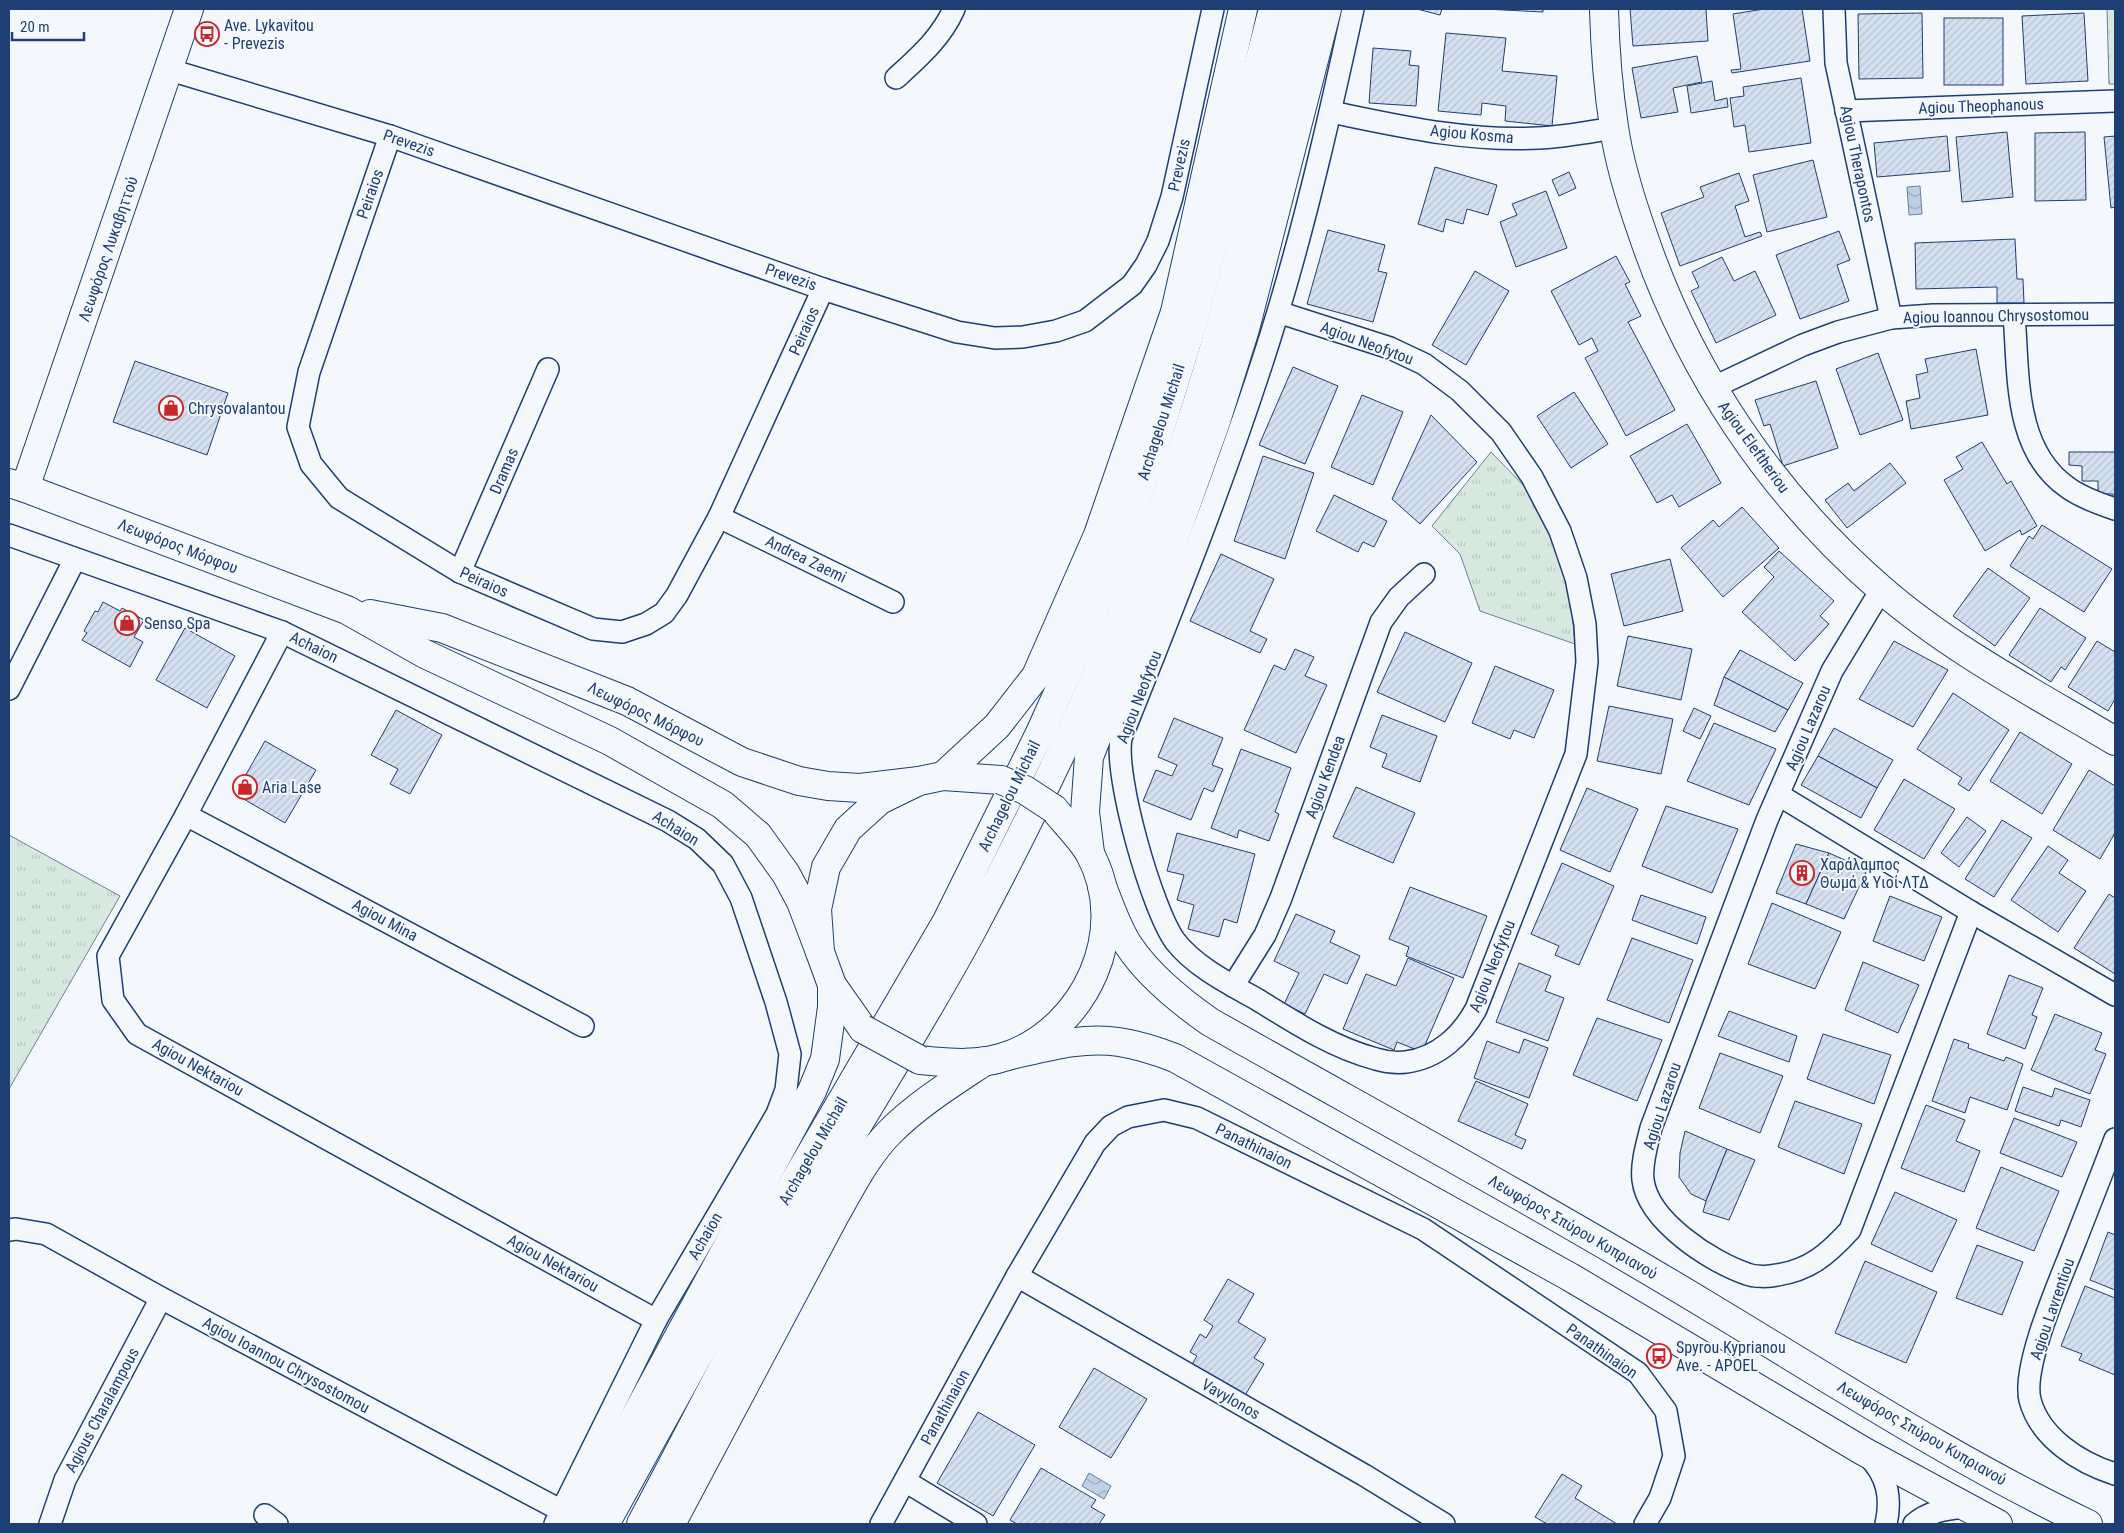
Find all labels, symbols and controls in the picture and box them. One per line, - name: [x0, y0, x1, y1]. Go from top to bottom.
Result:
- scale bar: [12, 10, 85, 42]
- place label: Ave. Lykavitou - Prevezis: [224, 16, 314, 53]
- text: 20 m: [20, 18, 50, 36]
- bus stop icon: Ave. Lykavitou - Prevezis: [194, 21, 220, 47]
- street label: Agiou Theophanous: [1918, 94, 2044, 118]
- street label: Agiou Therapontos: [1836, 104, 1880, 224]
- street label: Agiou Kosma: [1429, 121, 1515, 147]
- street label: Prevezis: [381, 125, 437, 161]
- street label: Prevezis: [1164, 137, 1194, 193]
- street label: Peiraios: [353, 167, 387, 221]
- street label: Λεωφόρος Λυκαβηττού: [74, 174, 142, 324]
- street label: Prevezis: [763, 259, 819, 295]
- street label: Peiraios: [785, 304, 823, 358]
- street label: Agiou Ioannou Chrysostomou: [1903, 305, 2089, 327]
- street label: Agiou Neofytou: [1318, 317, 1416, 369]
- street label: Archagelou Michail: [1133, 361, 1189, 483]
- shop icon: Chrysovalantou: [158, 395, 184, 421]
- street label: Agiou Eleftheriou: [1714, 397, 1794, 497]
- place label: Chrysovalantou: [188, 399, 286, 418]
- street label: Dramas: [486, 445, 522, 497]
- street label: Λεωφόρος Μόρφου: [115, 514, 241, 578]
- street label: Andrea Zaemi: [762, 531, 850, 587]
- street label: Peiraios: [457, 563, 511, 601]
- shop icon: Senso Spa: [114, 610, 140, 636]
- place label: Senso Spa: [144, 614, 210, 633]
- street label: Achaion: [287, 627, 341, 667]
- street label: Agiou Neofytou: [1113, 648, 1165, 746]
- street label: Λεωφόρος Μόρφου: [585, 678, 707, 750]
- street label: Agiou Lazarou: [1782, 683, 1834, 773]
- street label: Agiou Kendea: [1301, 733, 1349, 821]
- street label: Archagelou Michail: [974, 737, 1044, 855]
- shop icon: Aria Lase: [232, 774, 258, 800]
- place label: Aria Lase: [262, 778, 321, 797]
- street label: Achaion: [649, 806, 703, 850]
- place label: Χαράλαμπος Θωμά & Υιοί ΛΤΔ: [1820, 855, 1929, 892]
- building icon: Χαράλαμπος Θωμά & Υιοί ΛΤΔ: [1789, 860, 1815, 886]
- street label: Agiou Mina: [349, 895, 421, 945]
- street label: Agiou Neofytou: [1465, 917, 1519, 1015]
- street label: Agiou Nektariou: [149, 1034, 247, 1100]
- street label: Agiou Lazarou: [1639, 1060, 1685, 1152]
- street label: Archagelou Michail: [774, 1094, 852, 1208]
- street label: Panathinaion: [1213, 1119, 1295, 1173]
- street label: Λεωφόρος Σπύρου Κυπριανού: [1485, 1171, 1661, 1283]
- street label: Achaion: [684, 1209, 726, 1263]
- street label: Agiou Nektariou: [504, 1230, 602, 1296]
- street label: Agiou Lavrentiou: [2026, 1256, 2078, 1362]
- street label: Agiou Ioannou Chrysostomou: [199, 1313, 373, 1417]
- street label: Panathinaion: [1563, 1319, 1641, 1383]
- place label: Spyrou Kyprianou Ave. - APOEL: [1676, 1338, 1786, 1375]
- bus stop icon: Spyrou Kyprianou Ave. - APOEL: [1646, 1343, 1672, 1369]
- street label: Agious Charalampous: [61, 1344, 143, 1476]
- street label: Panathinaion: [917, 1366, 973, 1448]
- street label: Vavylonos: [1198, 1375, 1264, 1423]
- street label: Λεωφόρος Σπύρου Κυπριανού: [1834, 1377, 2010, 1489]

